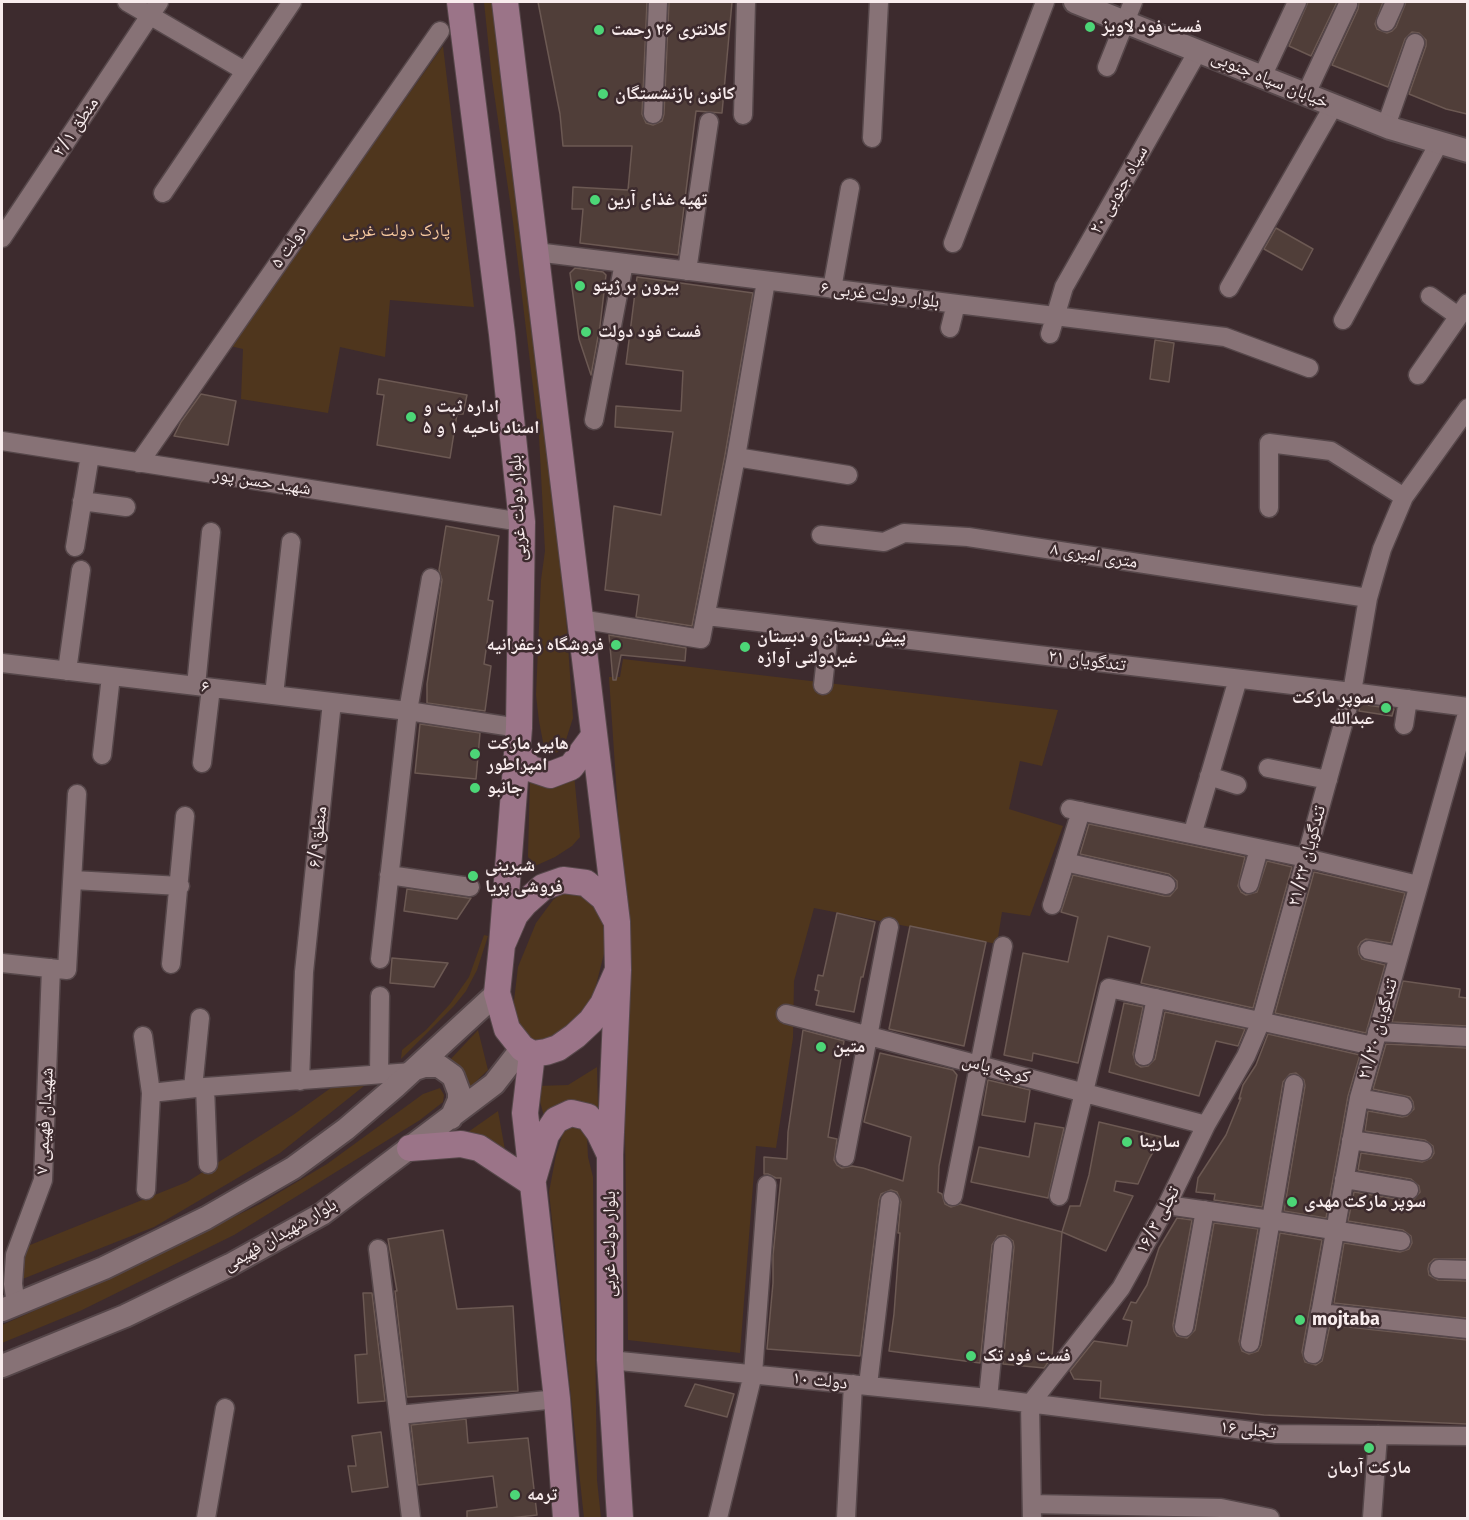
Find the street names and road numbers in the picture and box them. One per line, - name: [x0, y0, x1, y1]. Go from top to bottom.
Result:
- street label: خیابان سپاه جنوبی: [1208, 47, 1332, 113]
- street label: منطق ۲/۱: [48, 93, 104, 161]
- street label: ۲۰ سپاه جنوبی: [1085, 142, 1153, 238]
- street label: ۵ دولت: [267, 221, 311, 273]
- street label: بلوار دولت غربی ۶: [819, 277, 941, 313]
- street label: بلوار دولت غربی: [504, 454, 532, 562]
- street label: شهید حسن پور: [212, 464, 312, 500]
- street label: ۸ متری امیری: [1049, 538, 1139, 574]
- street label: ۲۱ تندگویان: [1047, 646, 1127, 676]
- street label: ۶: [200, 676, 210, 698]
- street label: ۲۱/۲۲ تندگویان: [1283, 803, 1331, 909]
- street label: منطق۶/۹: [304, 805, 332, 869]
- street label: ۲۱/۲۰ تندگویان: [1353, 976, 1403, 1082]
- street label: کوچه یاس: [960, 1050, 1032, 1088]
- street label: شهیدان فهیمی ۷: [31, 1067, 59, 1175]
- street label: ۱۶/۳ تجلی: [1131, 1183, 1185, 1257]
- street label: بلوار دولت غربی: [599, 1191, 621, 1297]
- street label: بلوار شهیدان فهیمی: [219, 1194, 341, 1276]
- street label: ۱۰ دولت: [791, 1367, 849, 1395]
- street label: ۱۶ تجلی: [1219, 1416, 1277, 1444]

